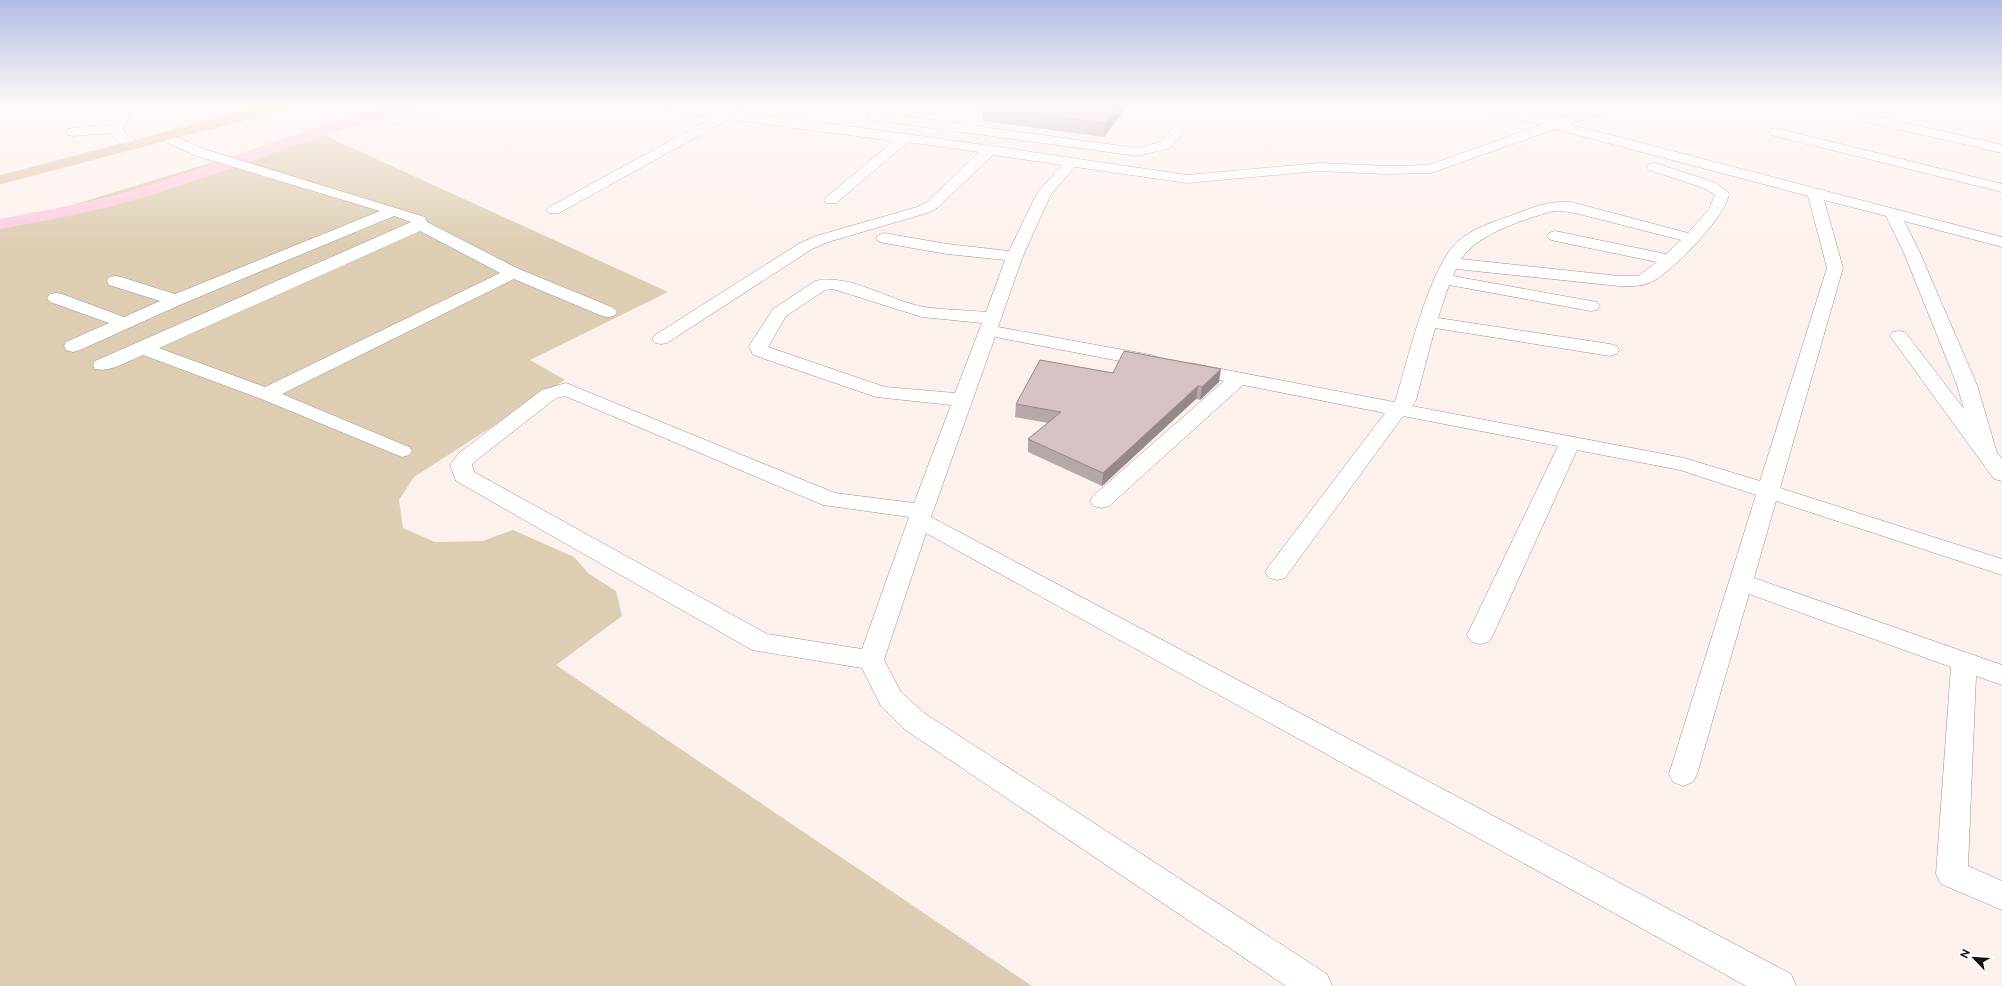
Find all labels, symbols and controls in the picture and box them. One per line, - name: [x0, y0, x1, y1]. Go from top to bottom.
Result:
- north arrow: [1954, 938, 1994, 978]
- text: N: [1958, 947, 1972, 960]

